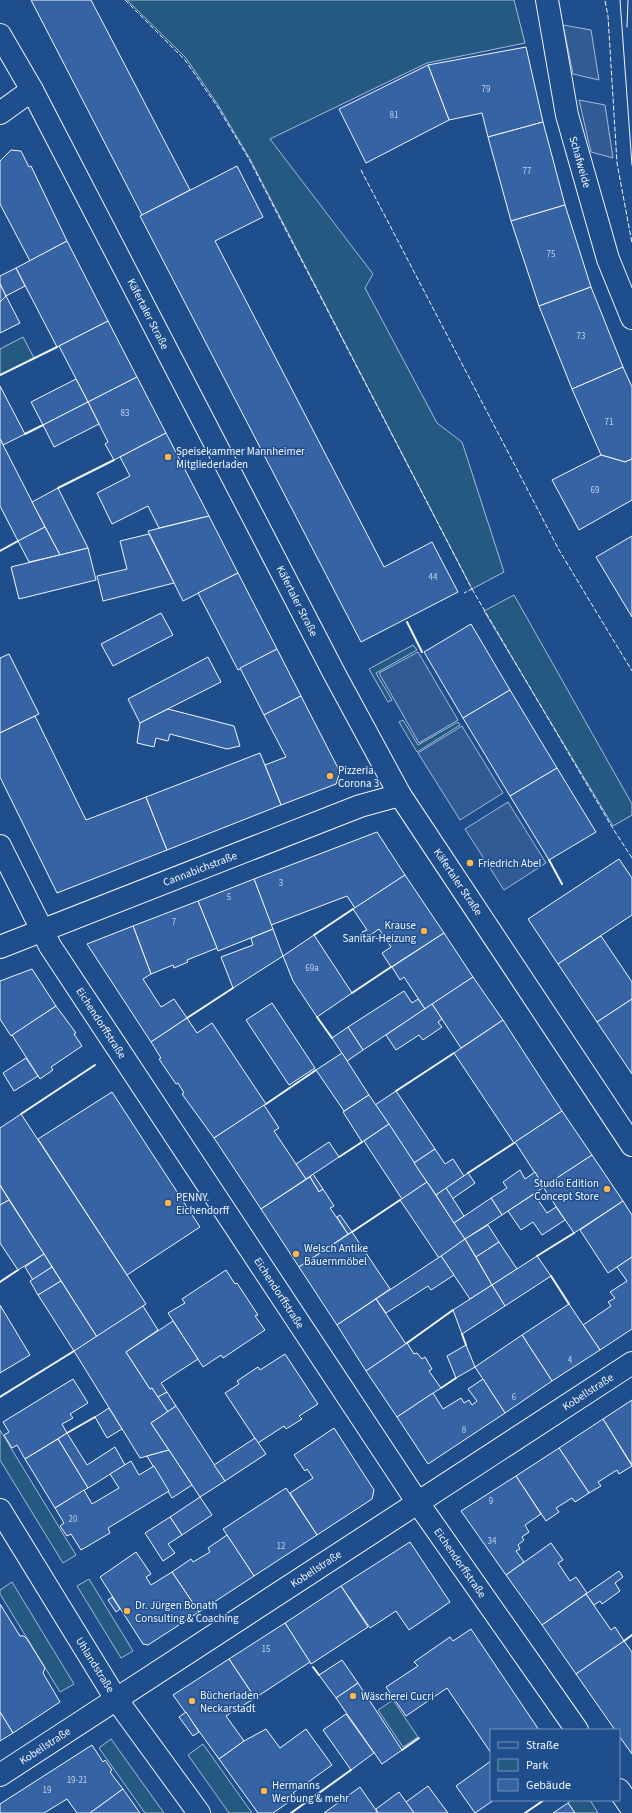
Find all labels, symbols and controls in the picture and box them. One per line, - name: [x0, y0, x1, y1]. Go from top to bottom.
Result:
- house number: 79: [482, 83, 491, 96]
- house number: 81: [390, 109, 398, 122]
- street label: Schafweide: [565, 134, 595, 190]
- house number: 77: [523, 165, 532, 178]
- house number: 75: [547, 248, 556, 261]
- street label: Käfertaler Straße: [124, 276, 173, 353]
- house number: 73: [577, 330, 586, 343]
- house number: 83: [121, 407, 130, 420]
- house number: 71: [605, 416, 613, 429]
- place label: Speisekammer Mannheimer Mitgliederladen: [176, 444, 305, 472]
- marker: Speisekammer Mannheimer Mitgliederladen: [163, 452, 173, 462]
- house number: 69: [591, 484, 600, 497]
- street label: Käfertaler Straße: [273, 563, 322, 640]
- house number: 44: [429, 571, 438, 584]
- place label: Pizzeria Corona 3: [338, 763, 379, 791]
- marker: Pizzeria Corona 3: [325, 771, 335, 781]
- street label: Käfertaler Straße: [430, 846, 486, 919]
- street label: Cannabichstraße: [161, 848, 240, 890]
- place label: Friedrich Abel: [478, 856, 542, 871]
- marker: Friedrich Abel: [465, 858, 475, 868]
- house number: 3: [279, 877, 284, 890]
- house number: 5: [227, 891, 232, 904]
- house number: 7: [172, 916, 177, 929]
- place label: Krause Sanitär-Heizung: [342, 918, 417, 946]
- marker: Krause Sanitär-Heizung: [419, 926, 429, 936]
- house number: 69a: [305, 962, 319, 975]
- street label: Eichendorffstraße: [72, 984, 130, 1062]
- place label: Studio Edition Concept Store: [534, 1176, 600, 1204]
- marker: Studio Edition Concept Store: [602, 1184, 612, 1194]
- place label: PENNY. Eichendorff: [176, 1190, 230, 1218]
- marker: PENNY. Eichendorff: [163, 1198, 173, 1208]
- place label: Welsch Antike Bauernmöbel: [304, 1241, 368, 1269]
- marker: Welsch Antike Bauernmöbel: [291, 1249, 301, 1259]
- street label: Eichendorffstraße: [250, 1254, 308, 1332]
- house number: 4: [568, 1354, 573, 1367]
- street label: Kobellstraße: [559, 1370, 617, 1414]
- house number: 6: [512, 1391, 517, 1404]
- house number: 8: [462, 1424, 467, 1437]
- house number: 9: [489, 1495, 494, 1508]
- house number: 20: [69, 1513, 78, 1526]
- street label: Eichendorffstraße: [430, 1525, 490, 1601]
- house number: 34: [488, 1535, 497, 1548]
- house number: 12: [277, 1540, 286, 1553]
- street label: Kobellstraße: [287, 1547, 345, 1591]
- place label: Dr. Jürgen Bonath Consulting & Coaching: [135, 1598, 239, 1626]
- marker: Dr. Jürgen Bonath Consulting & Coaching: [122, 1606, 132, 1616]
- street label: Uhlandstraße: [72, 1634, 118, 1696]
- house number: 15: [262, 1643, 271, 1656]
- place label: Bücherladen Neckarstadt: [200, 1688, 259, 1716]
- place label: Wäscherei Cucri: [361, 1689, 434, 1704]
- marker: Wäscherei Cucri: [348, 1691, 358, 1701]
- marker: Bücherladen Neckarstadt: [187, 1696, 197, 1706]
- street label: Kobellstraße: [16, 1724, 74, 1768]
- legend: [490, 1729, 620, 1801]
- text: Straße: [526, 1737, 559, 1754]
- text: Park: [526, 1757, 548, 1774]
- house number: 19-21: [67, 1774, 87, 1787]
- text: Gebäude: [526, 1777, 571, 1794]
- place label: Hermanns Werbung & mehr: [272, 1778, 349, 1806]
- house number: 19: [43, 1784, 52, 1797]
- marker: Hermanns Werbung & mehr: [259, 1786, 269, 1796]

